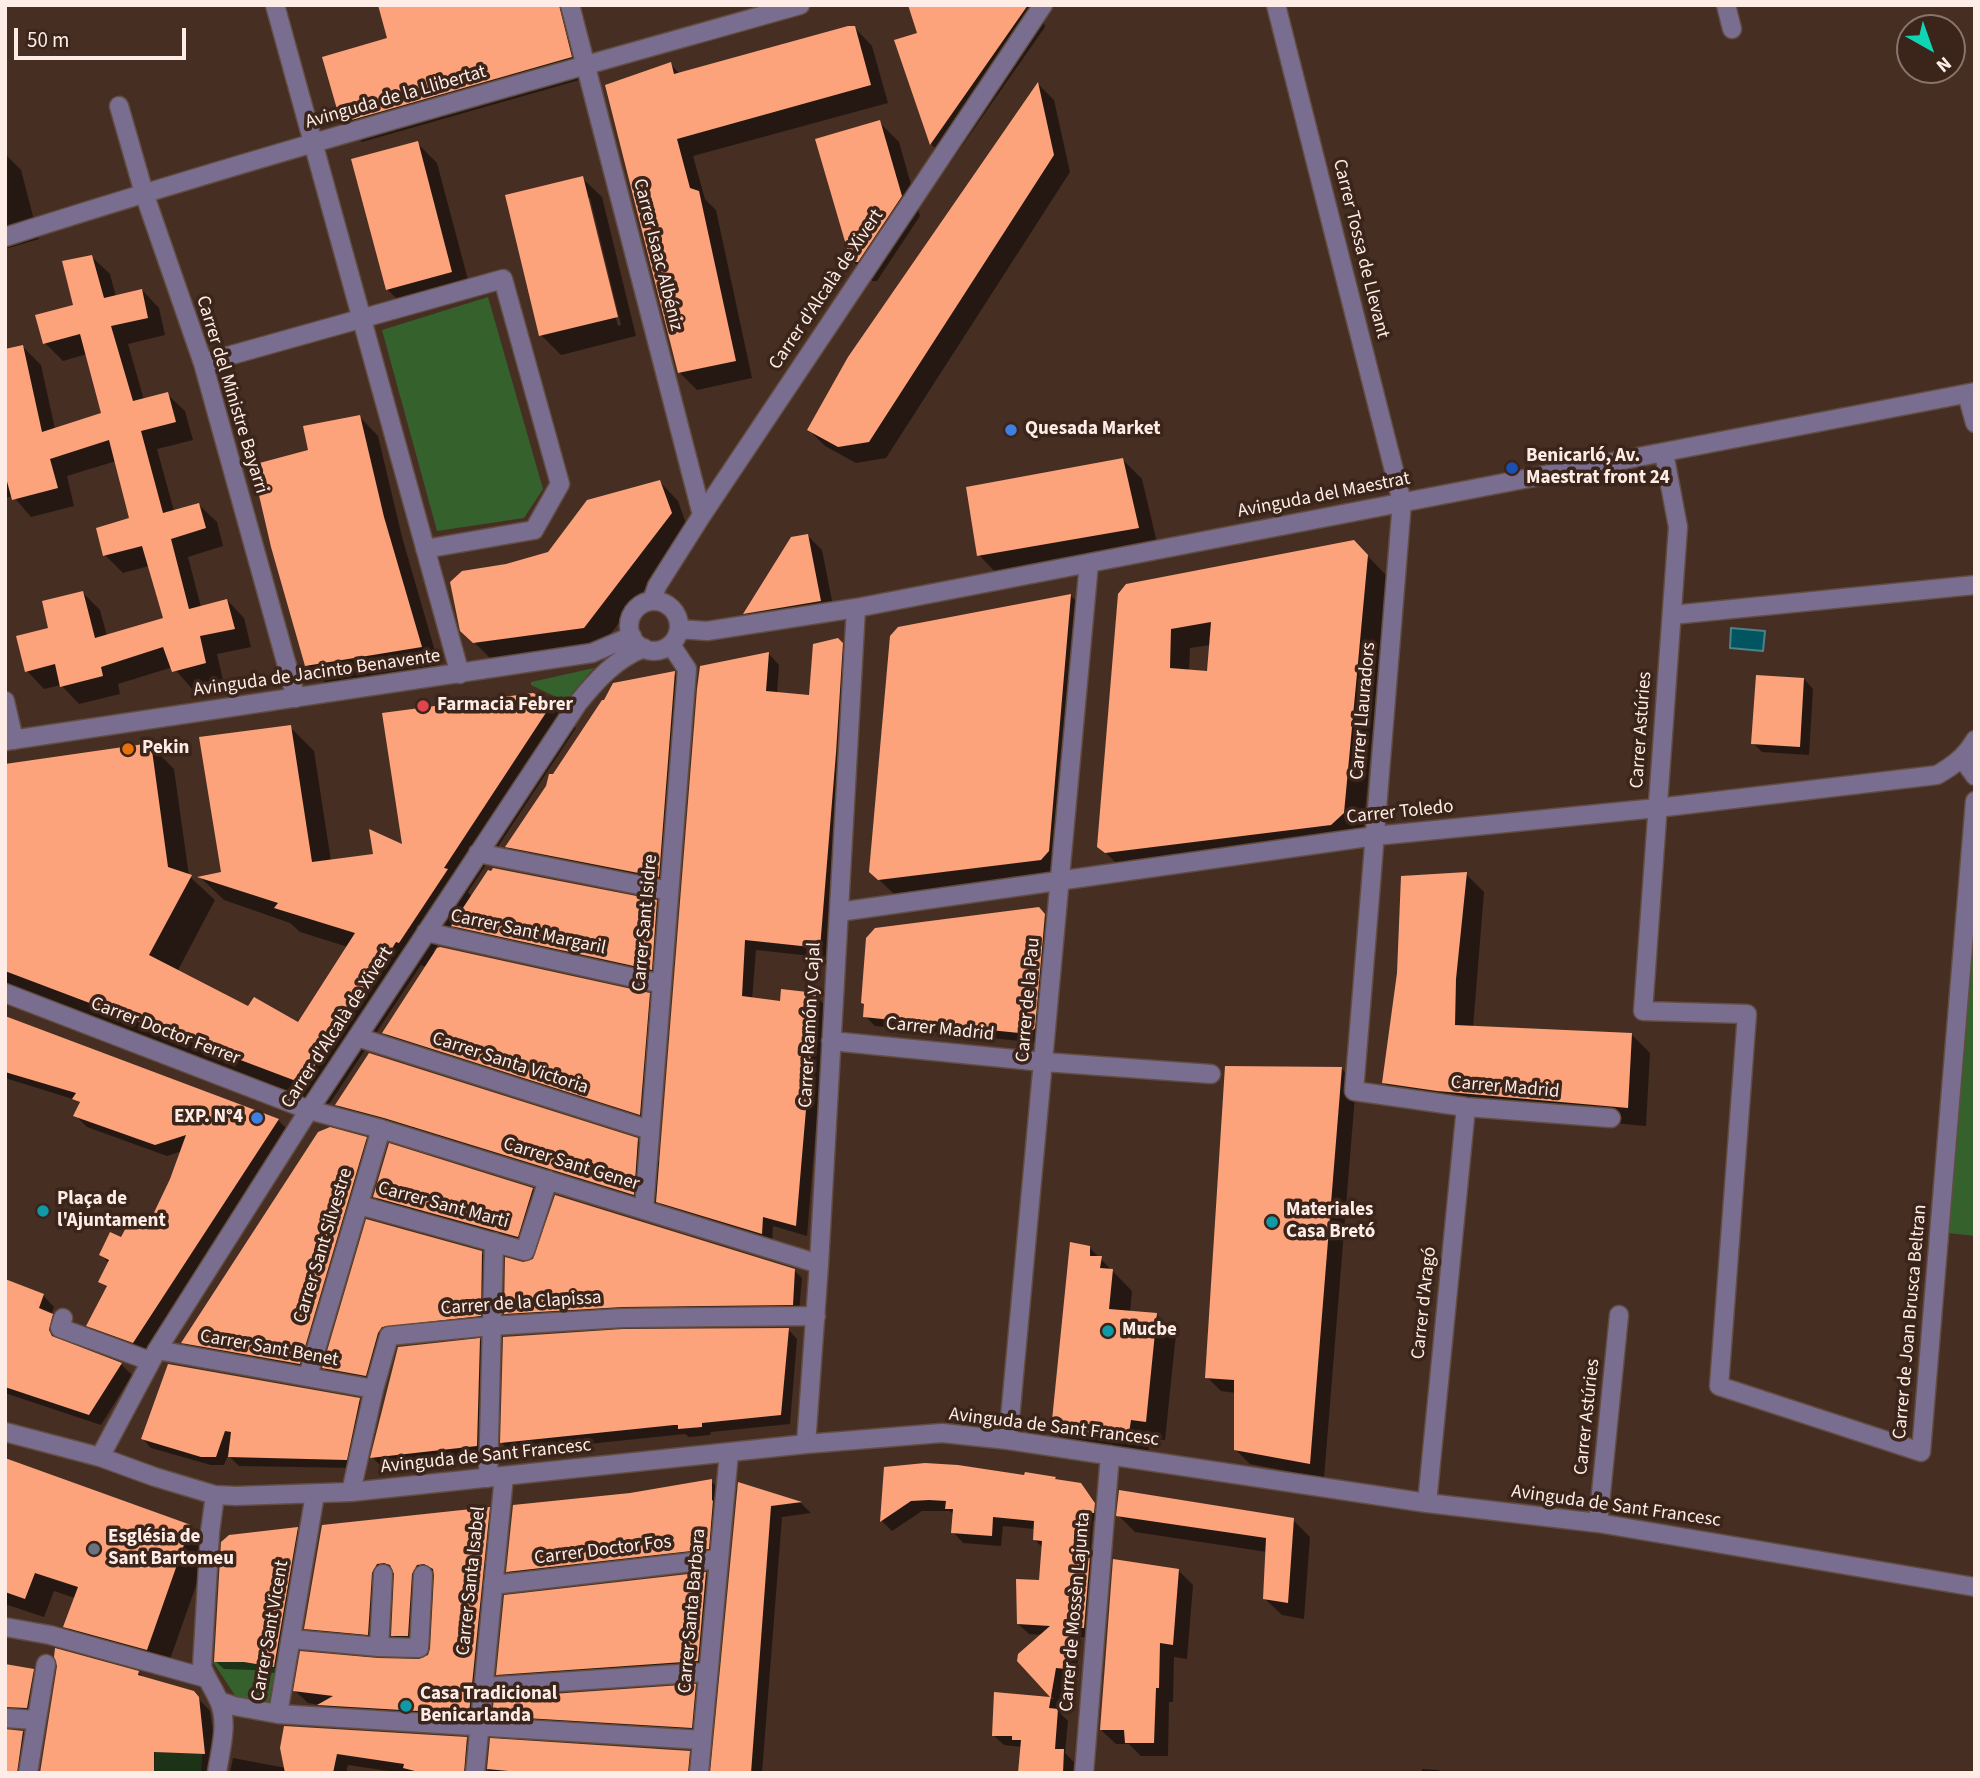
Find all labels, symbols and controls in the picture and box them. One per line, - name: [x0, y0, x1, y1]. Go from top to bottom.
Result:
- scale bar: [18, 14, 189, 58]
- north arrow: [1896, 14, 1966, 84]
- text: 50 m: [27, 25, 69, 55]
- text: N: [1930, 50, 1957, 78]
- street label: Avinguda de la Llibertat: [303, 61, 489, 135]
- street label: Carrer Tossa de Llevant: [1327, 157, 1393, 341]
- street label: Carrer Isaac Albéniz: [627, 177, 687, 333]
- street label: Carrer d'Alcalà de Xivert: [765, 206, 889, 374]
- street label: Carrer del Ministre Bayarri: [190, 293, 272, 497]
- place label: Quesada Market: [1025, 419, 1161, 441]
- marker: Quesada Market: [1003, 422, 1019, 438]
- place label: Benicarló, Av. Maestrat front 24: [1526, 446, 1670, 490]
- marker: Benicarló, Av. Maestrat front 24: [1504, 460, 1520, 476]
- street label: Avinguda del Maestrat: [1236, 468, 1412, 524]
- street label: Carrer Llauradors: [1347, 641, 1381, 781]
- street label: Avinguda de Jacinto Benavente: [192, 645, 442, 703]
- street label: Carrer Astúries: [1627, 671, 1657, 789]
- place label: Farmacia Febrer: [437, 695, 573, 717]
- marker: Farmacia Febrer: [415, 698, 431, 714]
- place label: Pekin: [142, 738, 189, 760]
- marker: Pekin: [120, 741, 136, 757]
- street label: Carrer Toledo: [1345, 796, 1455, 830]
- street label: Carrer Sant Isidre: [629, 853, 663, 993]
- street label: Carrer Sant Margaril: [448, 905, 608, 961]
- street label: Carrer de la Pau: [1012, 937, 1046, 1063]
- street label: Carrer Ramón y Cajal: [795, 942, 827, 1108]
- street label: Carrer d'Alcalà de Xivert: [277, 943, 399, 1113]
- street label: Carrer Doctor Ferrer: [87, 993, 243, 1071]
- street label: Carrer Madrid: [885, 1013, 995, 1047]
- street label: Carrer Santa Victoria: [429, 1028, 591, 1100]
- street label: Carrer Madrid: [1450, 1072, 1560, 1104]
- place label: EXP. N°4: [174, 1107, 243, 1129]
- marker: EXP. N°4: [249, 1110, 265, 1126]
- street label: Carrer Sant Gener: [500, 1133, 642, 1197]
- street label: Carrer Sant Silvestre: [290, 1166, 358, 1326]
- street label: Carrer Sant Marti: [375, 1178, 511, 1234]
- place label: Plaça de l'Ajuntament: [57, 1189, 166, 1233]
- place label: Materiales Casa Bretó: [1286, 1200, 1375, 1244]
- marker: Plaça de l'Ajuntament: [35, 1203, 51, 1219]
- street label: Carrer de Joan Brusca Beltran: [1889, 1204, 1933, 1440]
- marker: Materiales Casa Bretó: [1264, 1214, 1280, 1230]
- street label: Carrer d'Aragó: [1408, 1246, 1442, 1360]
- street label: Carrer de la Clapissa: [440, 1287, 602, 1321]
- place label: Mucbe: [1122, 1320, 1177, 1342]
- marker: Mucbe: [1100, 1323, 1116, 1339]
- street label: Carrer Sant Benet: [198, 1326, 340, 1372]
- street label: Carrer Astúries: [1571, 1358, 1605, 1476]
- street label: Avinguda de Sant Francesc: [948, 1404, 1160, 1452]
- street label: Avinguda de Sant Francesc: [380, 1435, 592, 1479]
- street label: Avinguda de Sant Francesc: [1510, 1481, 1722, 1533]
- street label: Carrer Santa Isabel: [453, 1505, 491, 1657]
- street label: Carrer de Mossèn Lajunta: [1056, 1511, 1096, 1713]
- place label: Església de Sant Bartomeu: [108, 1527, 234, 1571]
- street label: Carrer Santa Barbara: [674, 1528, 712, 1694]
- street label: Carrer Doctor Fos: [533, 1531, 673, 1571]
- marker: Església de Sant Bartomeu: [86, 1541, 102, 1557]
- street label: Carrer Sant Vicent: [247, 1559, 295, 1703]
- place label: Casa Tradicional Benicarlanda: [420, 1684, 557, 1728]
- marker: Casa Tradicional Benicarlanda: [398, 1698, 414, 1714]

